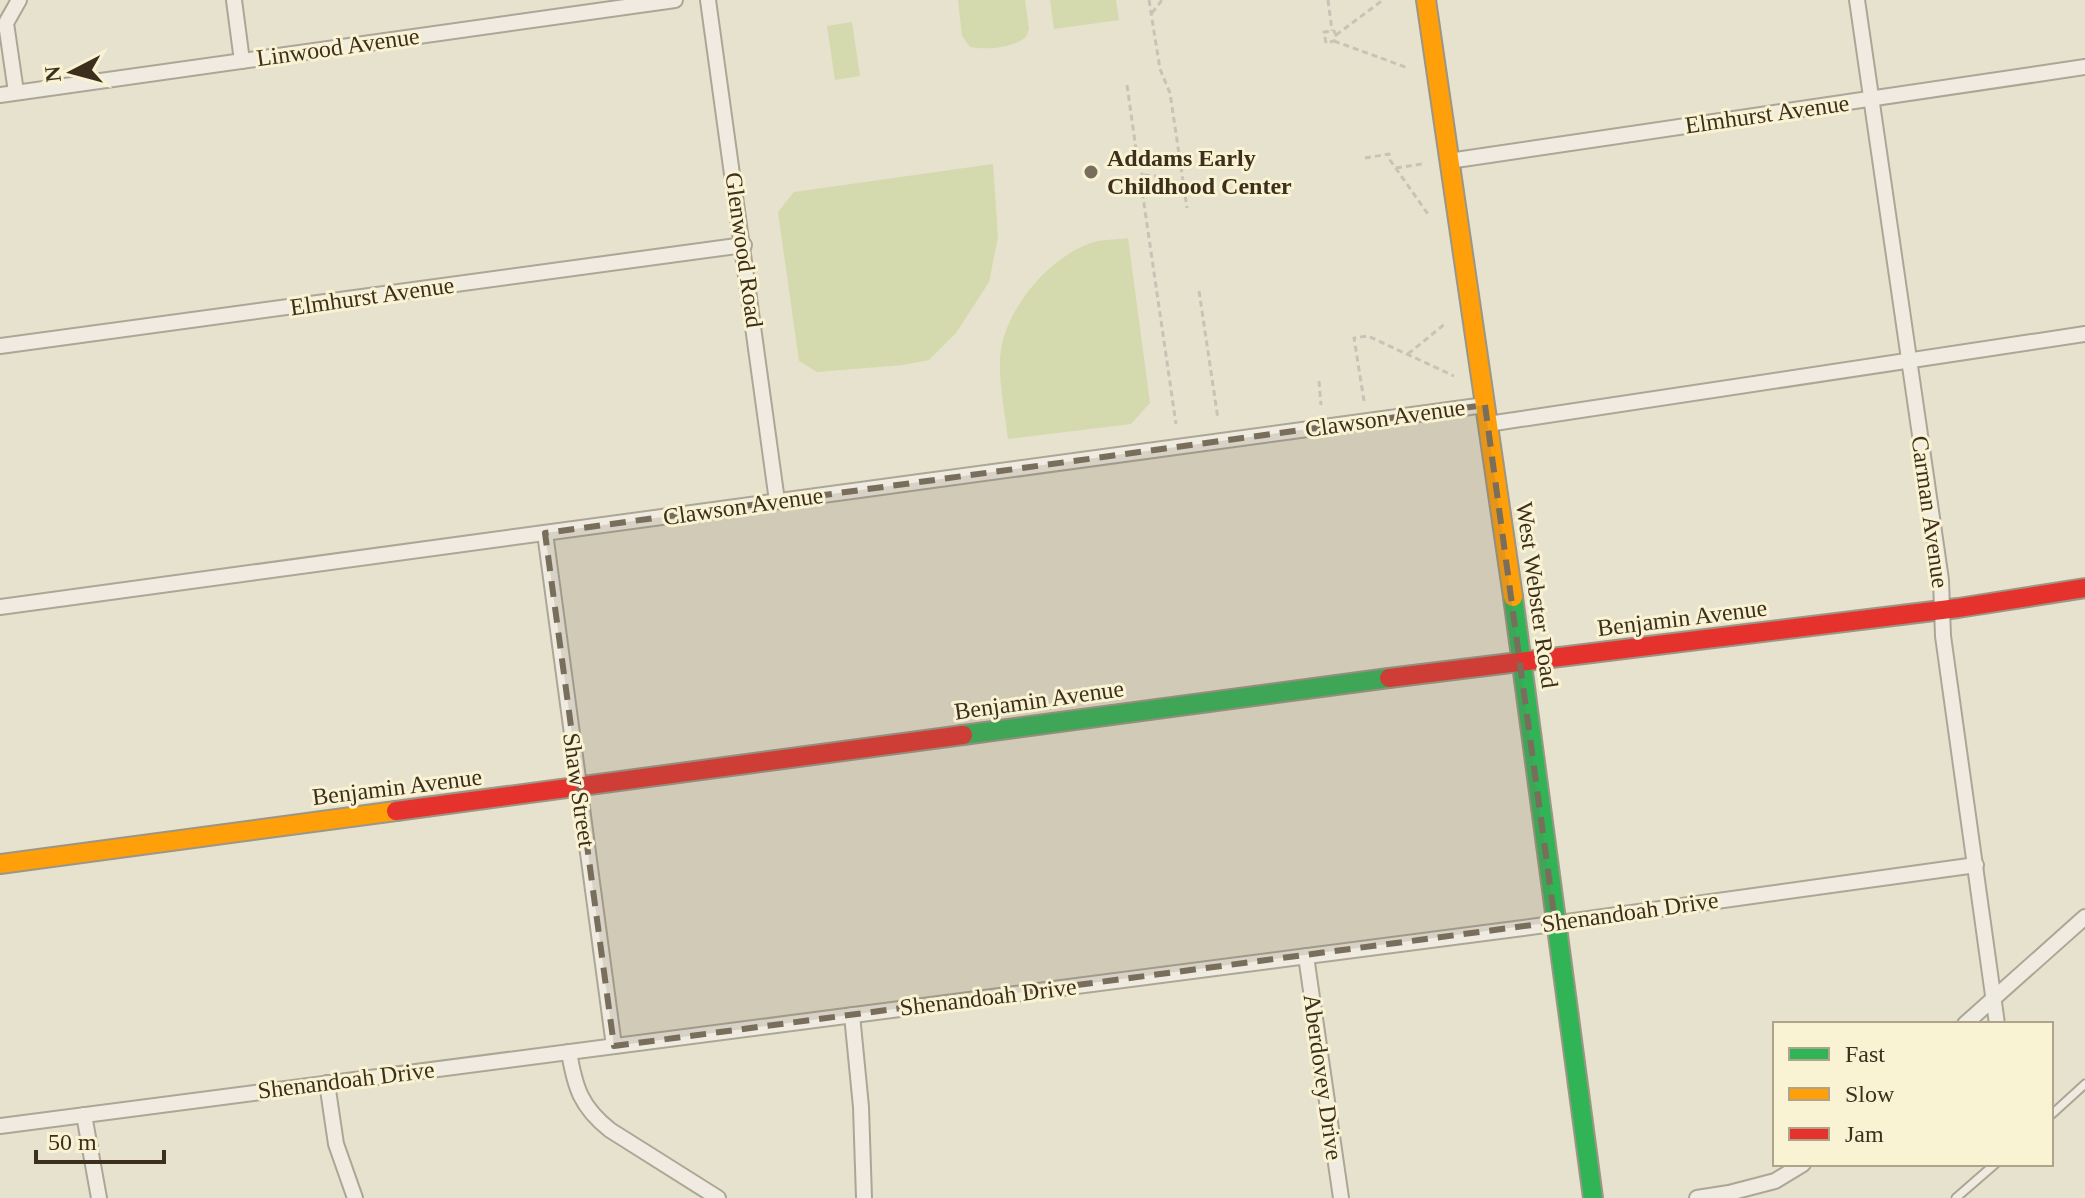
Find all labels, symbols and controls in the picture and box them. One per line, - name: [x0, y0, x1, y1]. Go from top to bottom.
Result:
- street label: Linwood Avenue: [255, 23, 421, 71]
- north arrow: [32, 32, 112, 112]
- text: N: [39, 65, 66, 83]
- street label: Elmhurst Avenue: [1683, 90, 1851, 138]
- place label: Addams Early Childhood Center: [1107, 145, 1292, 199]
- marker: Addams Early Childhood Center: [1082, 163, 1100, 181]
- street label: Glenwood Road: [720, 171, 768, 329]
- street label: Elmhurst Avenue: [288, 272, 456, 320]
- street label: Clawson Avenue: [1303, 394, 1467, 442]
- street label: Carman Avenue: [1906, 434, 1954, 590]
- street label: Clawson Avenue: [661, 482, 825, 530]
- street label: West Webster Road: [1511, 500, 1563, 690]
- street label: Benjamin Avenue: [1596, 595, 1768, 641]
- street label: Benjamin Avenue: [953, 675, 1125, 725]
- street label: Shaw Street: [558, 731, 600, 849]
- street label: Benjamin Avenue: [311, 764, 483, 810]
- street label: Shenandoah Drive: [1540, 887, 1720, 937]
- street label: Shenandoah Drive: [898, 973, 1078, 1021]
- street label: Aberdovey Drive: [1298, 992, 1348, 1162]
- legend: [1773, 1022, 2053, 1166]
- text: Fast: [1845, 1041, 1885, 1067]
- street label: Shenandoah Drive: [256, 1056, 436, 1104]
- text: Slow: [1845, 1081, 1895, 1107]
- scale bar: [36, 1114, 164, 1164]
- text: Jam: [1845, 1121, 1884, 1147]
- text: 50 m: [48, 1129, 97, 1155]

